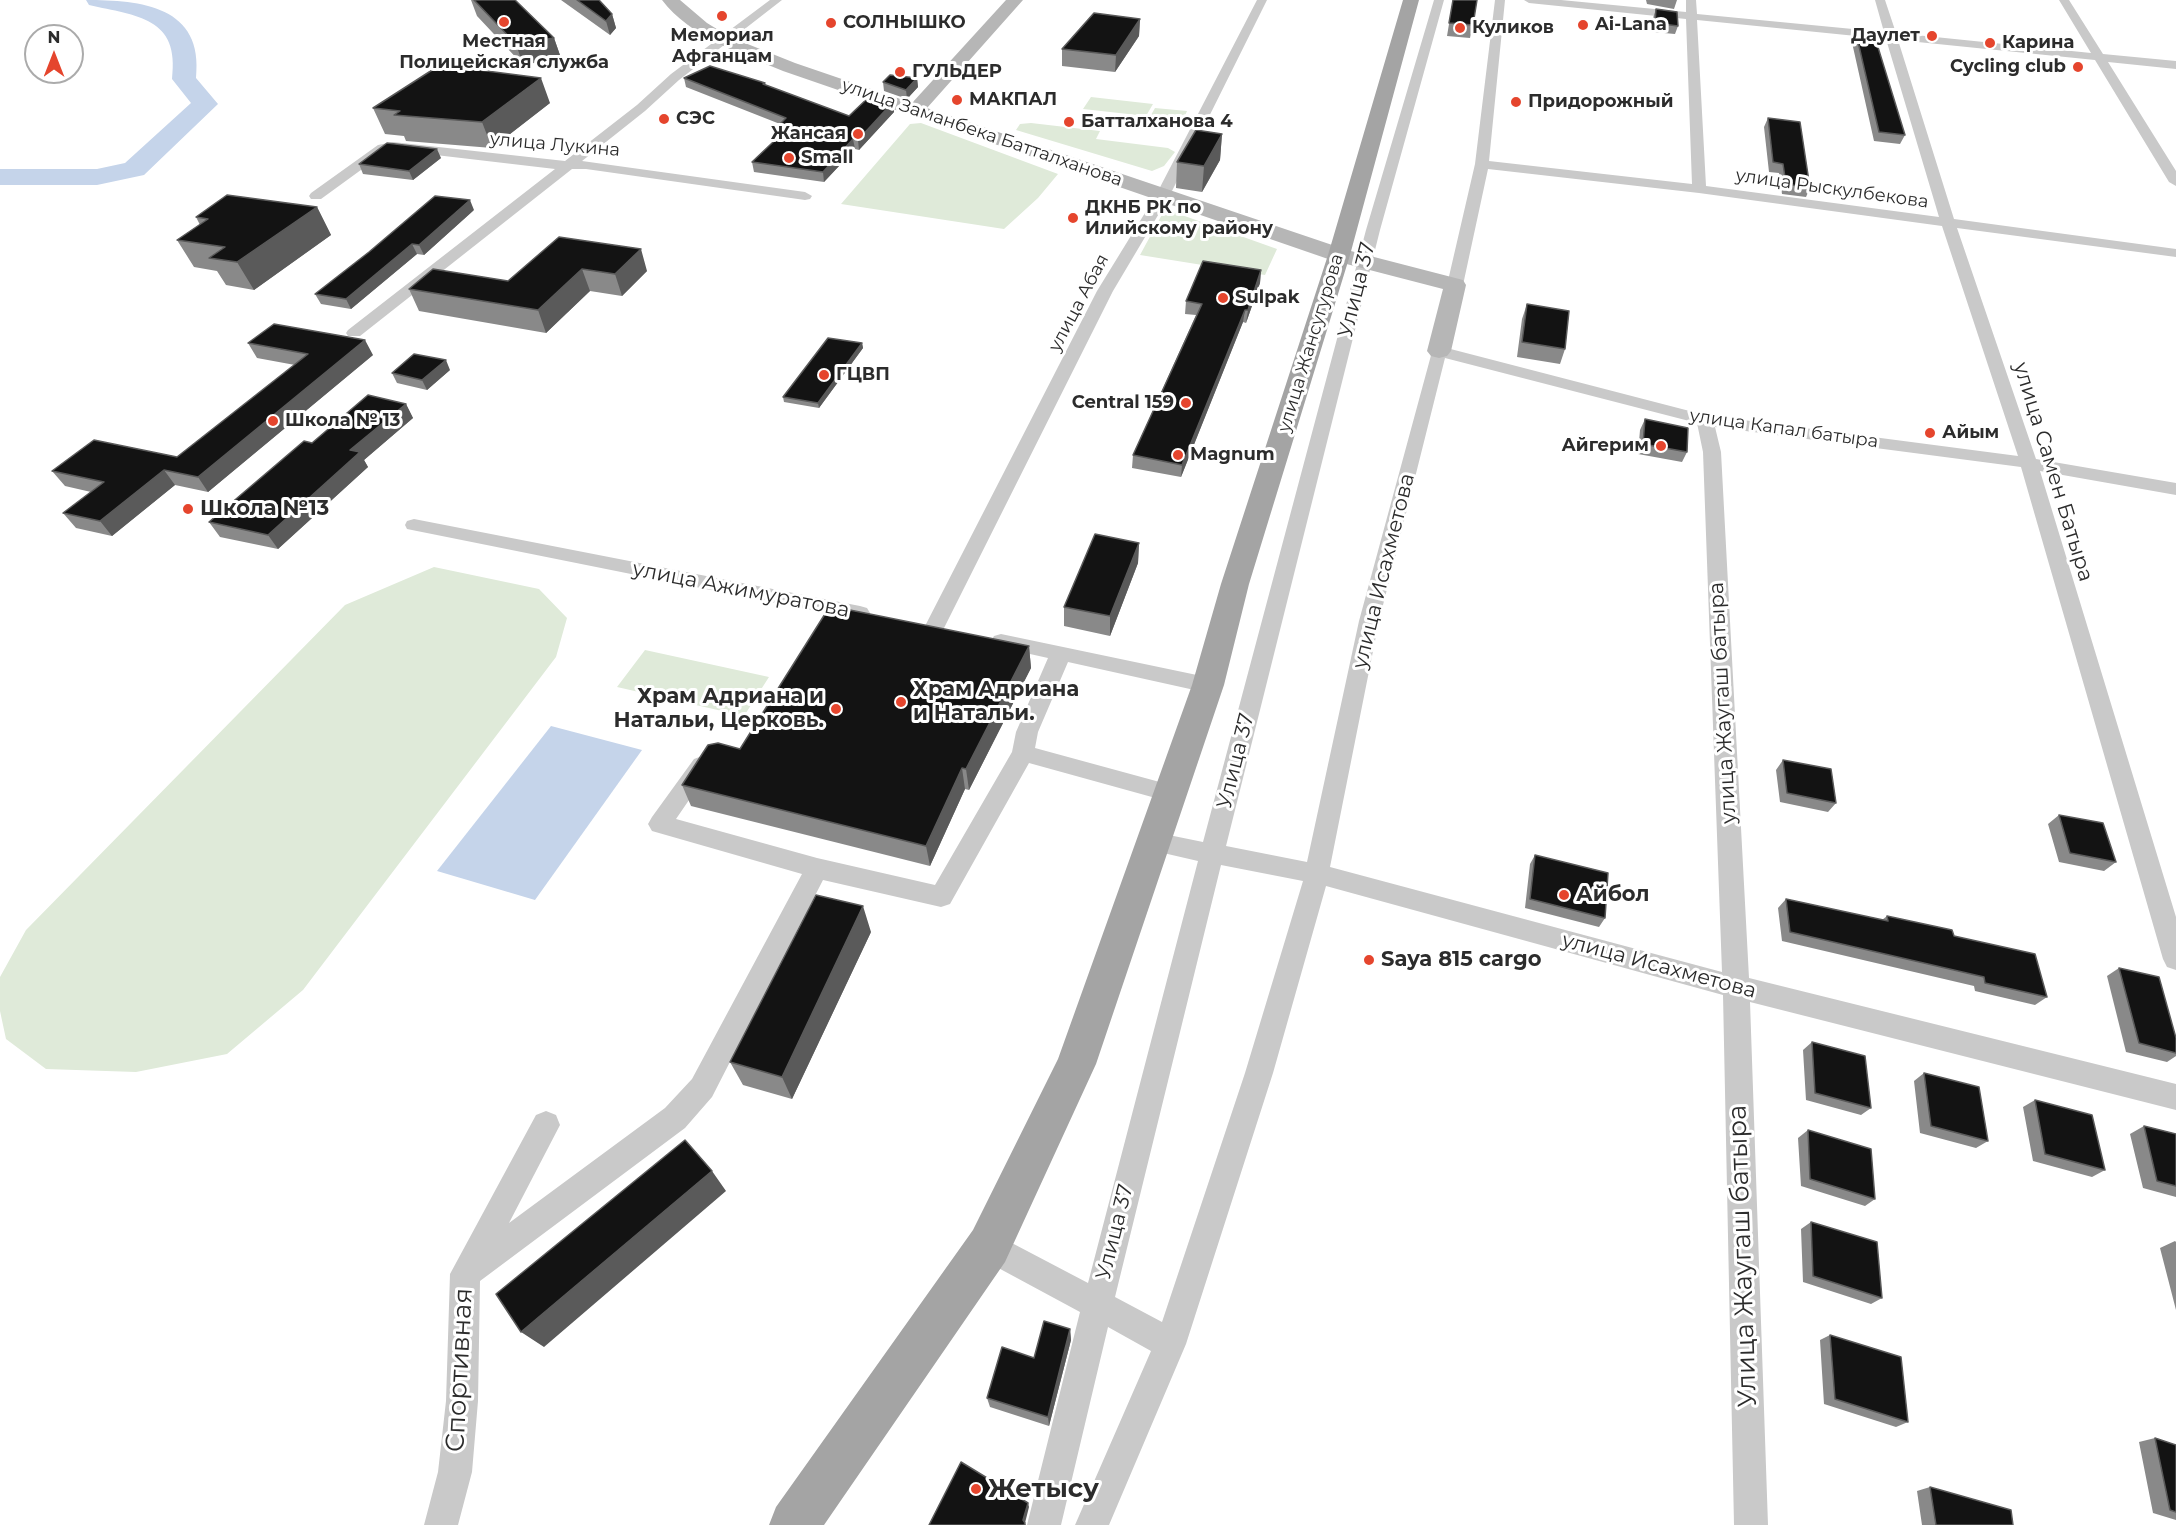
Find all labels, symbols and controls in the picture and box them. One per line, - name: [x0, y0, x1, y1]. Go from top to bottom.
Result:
- marker: Мемориал Афганцам: [715, 9, 729, 23]
- place label: СОЛНЫШКО: [843, 12, 966, 34]
- place label: Ai-Lana: [1595, 14, 1667, 36]
- marker: Местная Полицейская служба: [497, 15, 511, 29]
- marker: СОЛНЫШКО: [824, 16, 838, 30]
- place label: Куликов: [1472, 17, 1554, 39]
- marker: Ai-Lana: [1576, 18, 1590, 32]
- marker: Куликов: [1453, 21, 1467, 35]
- north arrow: [24, 24, 84, 84]
- place label: Мемориал Афганцам: [670, 25, 774, 68]
- place label: Даулет: [1851, 25, 1920, 47]
- text: N: [48, 28, 60, 47]
- marker: Даулет: [1925, 29, 1939, 43]
- place label: Местная Полицейская служба: [399, 31, 609, 74]
- place label: Карина: [2002, 32, 2074, 54]
- marker: Карина: [1983, 36, 1997, 50]
- place label: Cycling club: [1950, 56, 2066, 78]
- marker: Cycling club: [2071, 60, 2085, 74]
- place label: ГУЛЬДЕР: [912, 61, 1002, 83]
- marker: ГУЛЬДЕР: [893, 65, 907, 79]
- street label: улица Заманбека Батталханова: [839, 75, 1125, 191]
- place label: МАКПАЛ: [969, 89, 1057, 111]
- place label: Придорожный: [1528, 91, 1673, 113]
- marker: МАКПАЛ: [950, 93, 964, 107]
- marker: Придорожный: [1509, 95, 1523, 109]
- place label: СЭС: [676, 108, 715, 130]
- place label: Батталханова 4: [1081, 111, 1233, 133]
- marker: СЭС: [657, 112, 671, 126]
- marker: Батталханова 4: [1062, 115, 1076, 129]
- place label: Жансая: [771, 123, 846, 145]
- marker: Жансая: [851, 127, 865, 141]
- street label: улица Лукина: [489, 129, 621, 161]
- place label: Small: [801, 147, 853, 169]
- marker: Small: [782, 151, 796, 165]
- street label: улица Рыскулбекова: [1734, 165, 1930, 213]
- place label: ДКНБ РК по Илийскому району: [1085, 197, 1273, 240]
- marker: ДКНБ РК по Илийскому району: [1066, 211, 1080, 225]
- street label: Улица 37: [1333, 240, 1381, 340]
- street label: улица Абая: [1044, 251, 1114, 355]
- street label: улица Жансугурова: [1274, 251, 1348, 435]
- place label: Sulpak: [1235, 287, 1299, 309]
- marker: Sulpak: [1216, 291, 1230, 305]
- street label: улица Самен Батыра: [2008, 359, 2098, 585]
- place label: ГЦВП: [836, 364, 890, 386]
- marker: ГЦВП: [817, 368, 831, 382]
- place label: Central 159: [1072, 392, 1174, 414]
- marker: Central 159: [1179, 396, 1193, 410]
- street label: улица Капал батыра: [1688, 405, 1880, 453]
- place label: Школа № 13: [285, 410, 400, 432]
- marker: Школа № 13: [266, 414, 280, 428]
- place label: Айым: [1942, 422, 1999, 444]
- marker: Айым: [1923, 426, 1937, 440]
- place label: Айгерим: [1561, 435, 1649, 457]
- marker: Айгерим: [1654, 439, 1668, 453]
- place label: Magnum: [1190, 444, 1275, 466]
- marker: Magnum: [1171, 448, 1185, 462]
- street label: улица Исахметова: [1348, 471, 1420, 671]
- place label: Школа №13: [200, 496, 329, 522]
- marker: Школа №13: [181, 502, 195, 516]
- street label: улица Ажимуратова: [630, 557, 852, 623]
- street label: улица Жаугаш батыра: [1704, 581, 1742, 825]
- place label: Храм Адриана и Натальи.: [913, 677, 1079, 727]
- place label: Храм Адриана и Натальи, Церковь.: [614, 684, 824, 734]
- marker: Храм Адриана и Натальи.: [894, 695, 908, 709]
- marker: Храм Адриана и Натальи, Церковь.: [829, 702, 843, 716]
- street label: Улица 37: [1212, 711, 1260, 811]
- place label: Айбол: [1576, 882, 1649, 908]
- marker: Айбол: [1557, 888, 1571, 902]
- street label: улица Исахметова: [1559, 928, 1759, 1004]
- place label: Saya 815 cargo: [1381, 947, 1541, 973]
- marker: Saya 815 cargo: [1362, 953, 1376, 967]
- street label: Улица Жаугаш батыра: [1722, 1104, 1764, 1408]
- street label: Улица 37: [1091, 1182, 1139, 1282]
- street label: Спортивная: [440, 1287, 480, 1453]
- place label: Жетысу: [988, 1473, 1099, 1505]
- marker: Жетысу: [969, 1482, 983, 1496]

